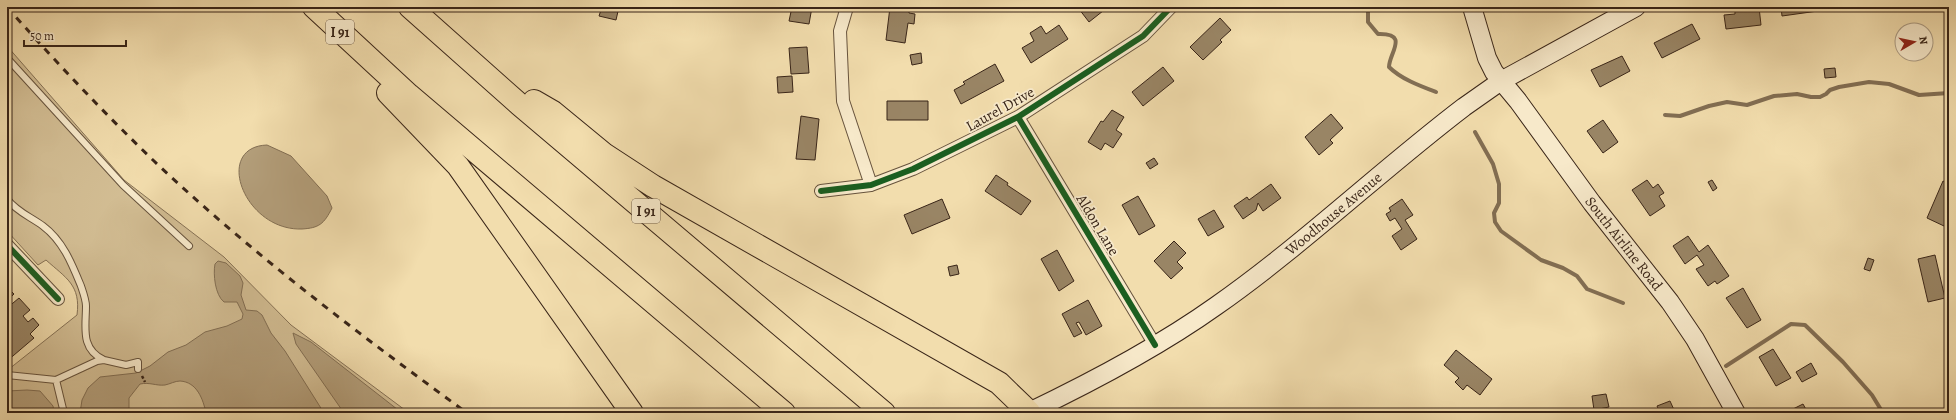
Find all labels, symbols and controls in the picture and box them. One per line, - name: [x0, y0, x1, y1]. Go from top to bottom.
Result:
- road number: I 91: [326, 20, 354, 44]
- scale bar: [24, 22, 126, 48]
- north arrow: [1894, 22, 1934, 62]
- text: 50 m: [30, 28, 54, 44]
- text: N: [1915, 35, 1931, 46]
- street label: Laurel Drive: [962, 82, 1038, 136]
- street label: Woodhouse Avenue: [1280, 167, 1386, 260]
- street label: Aldon Lane: [1071, 190, 1124, 260]
- street label: South Airline Road: [1580, 192, 1668, 295]
- road number: I 91: [632, 199, 660, 223]

